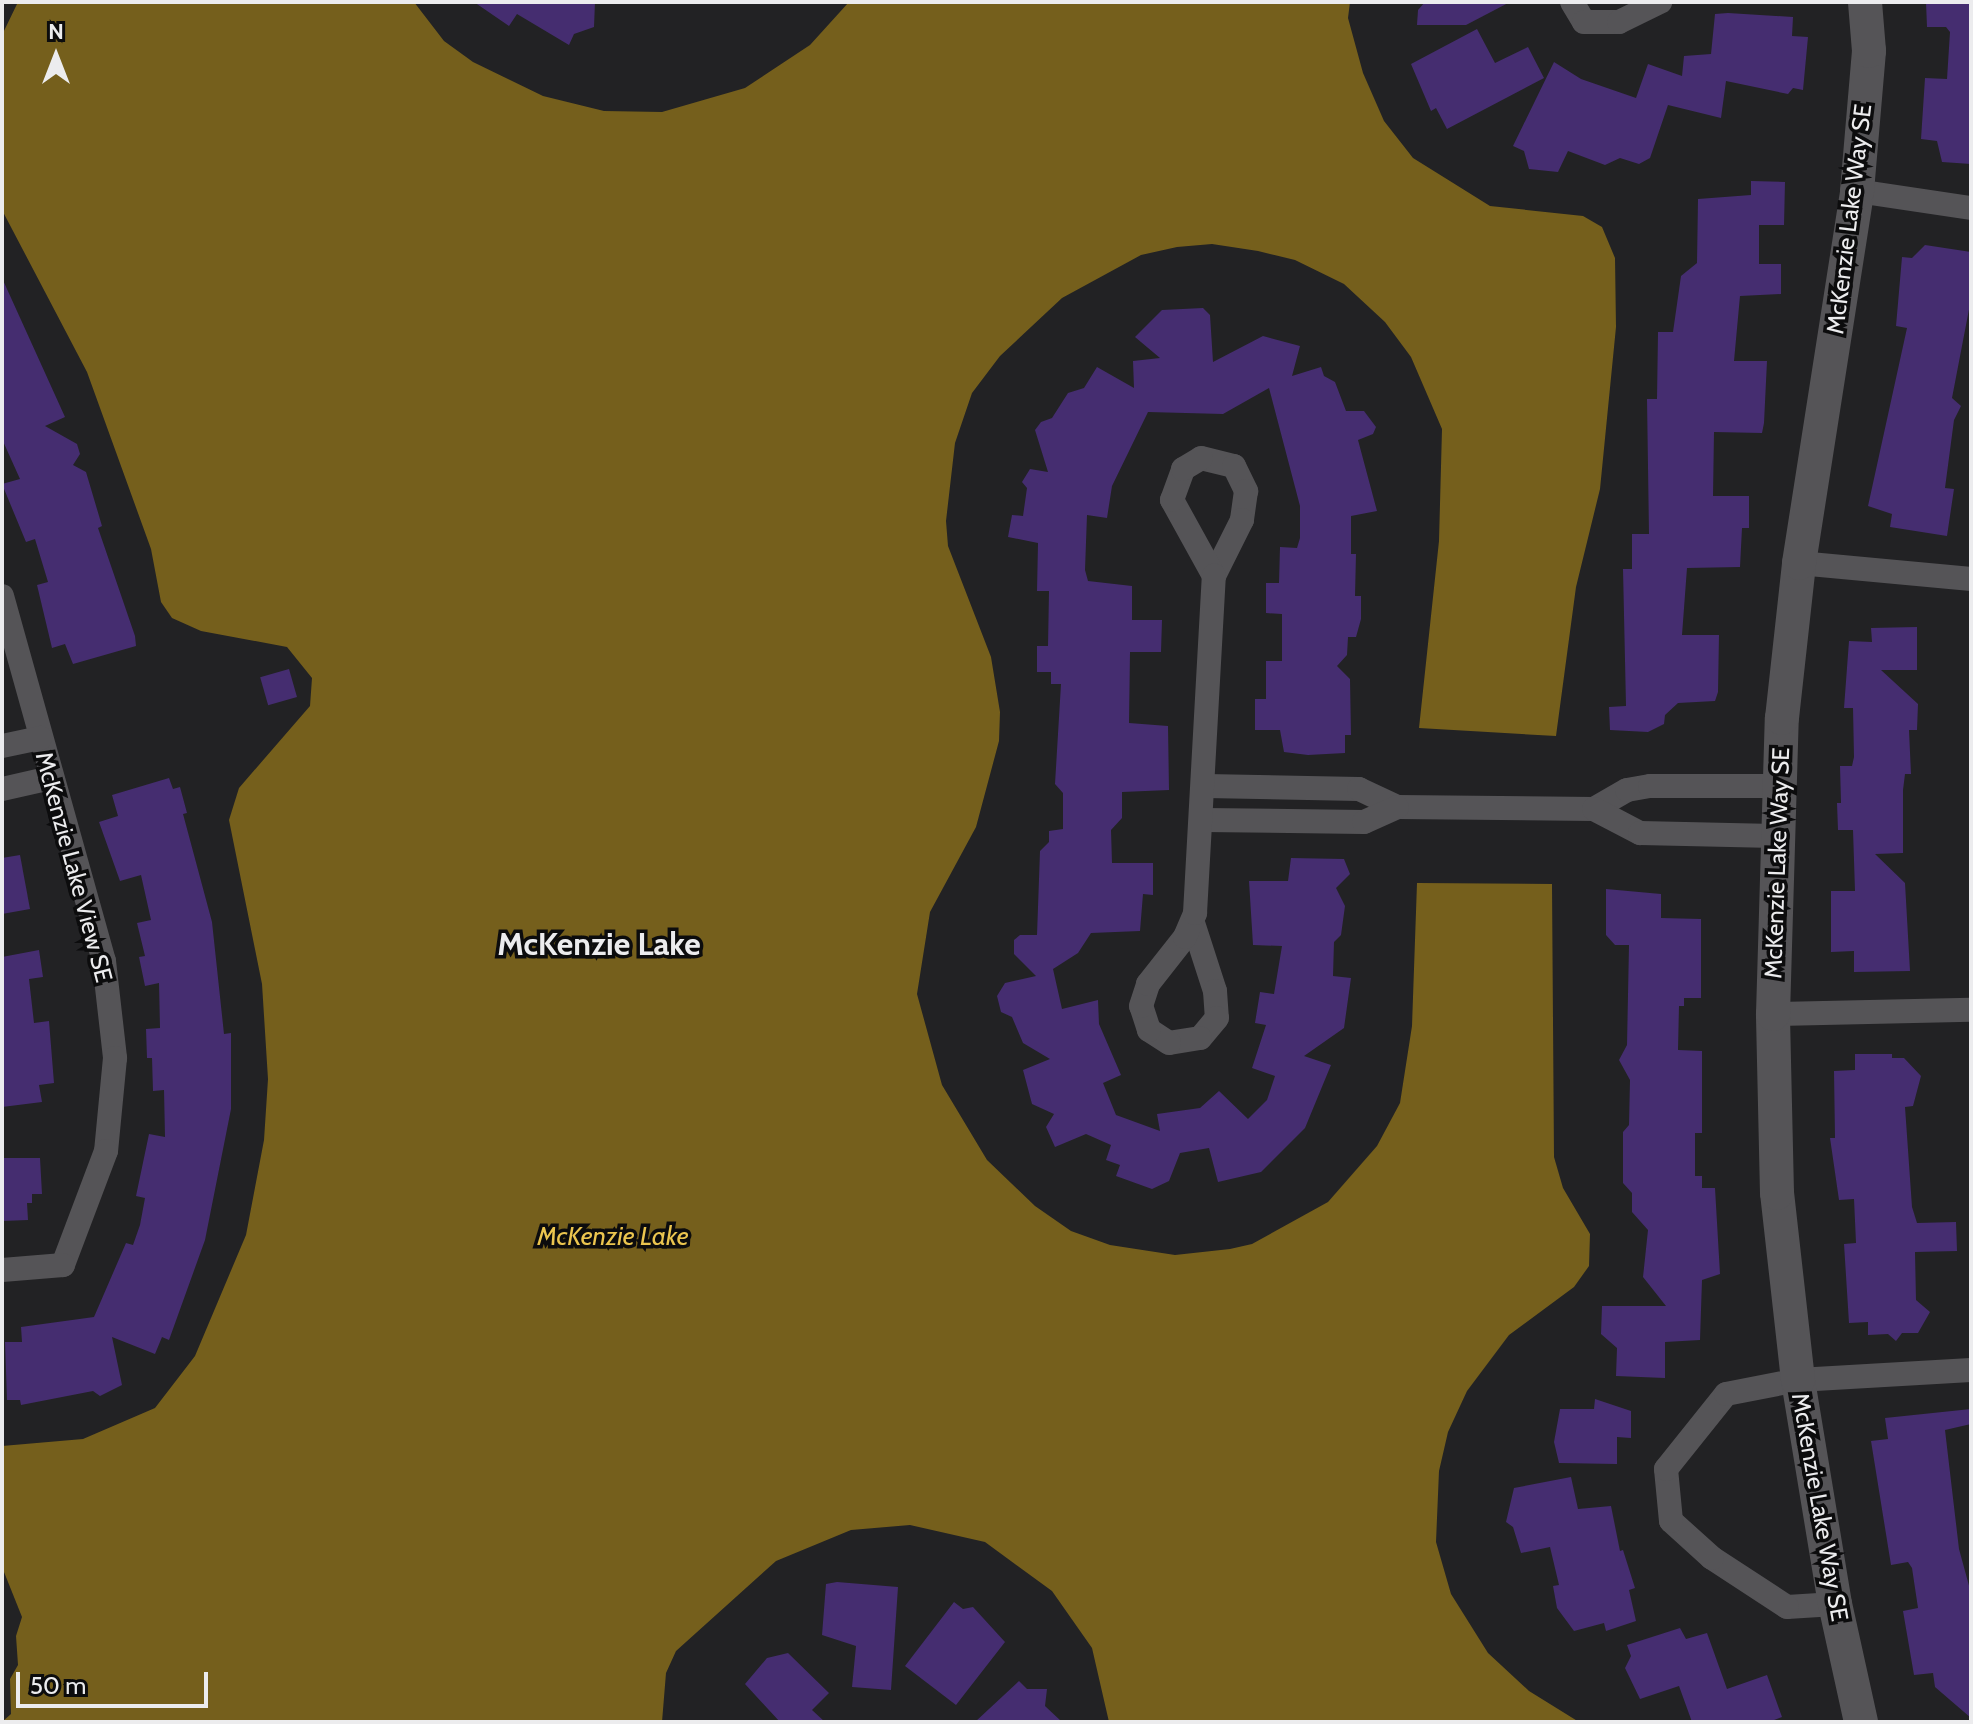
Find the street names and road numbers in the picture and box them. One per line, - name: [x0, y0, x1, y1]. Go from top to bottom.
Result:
- street label: McKenzie Lake Way SE: [1821, 102, 1877, 336]
- street label: McKenzie Lake Way SE: [1759, 747, 1795, 979]
- street label: McKenzie Lake View SE: [29, 749, 119, 985]
- street label: McKenzie Lake Way SE: [1786, 1391, 1854, 1623]

